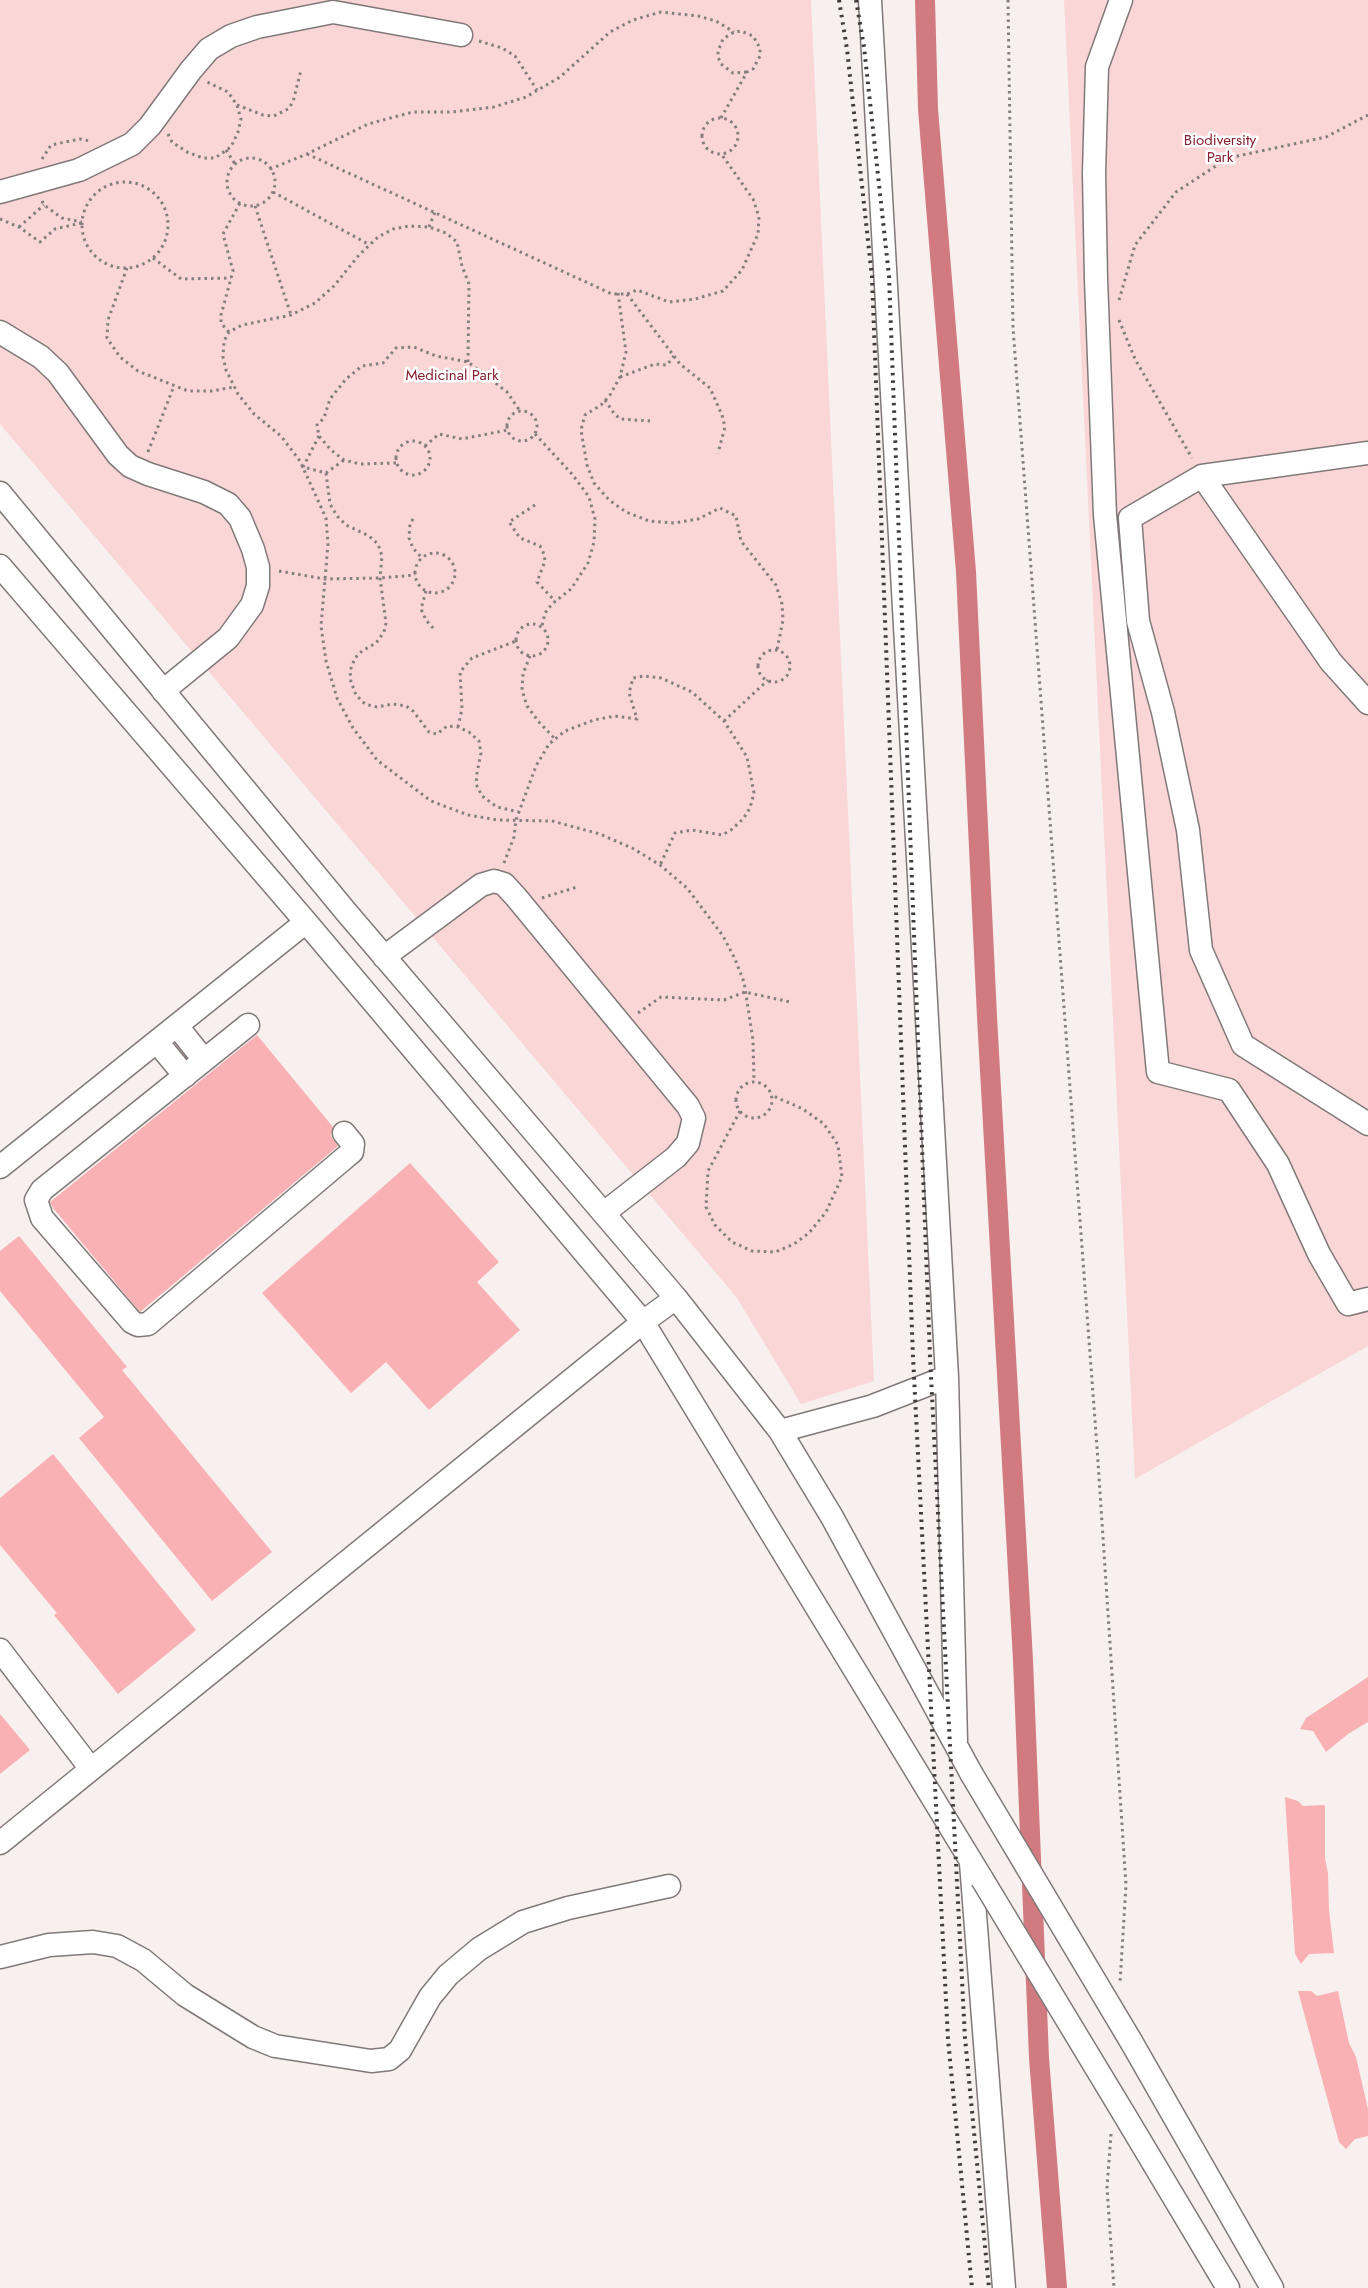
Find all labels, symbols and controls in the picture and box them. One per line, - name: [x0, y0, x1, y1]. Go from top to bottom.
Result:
- park label: Biodiversity Park: [1184, 132, 1256, 167]
- park label: Medicinal Park: [405, 367, 499, 385]

